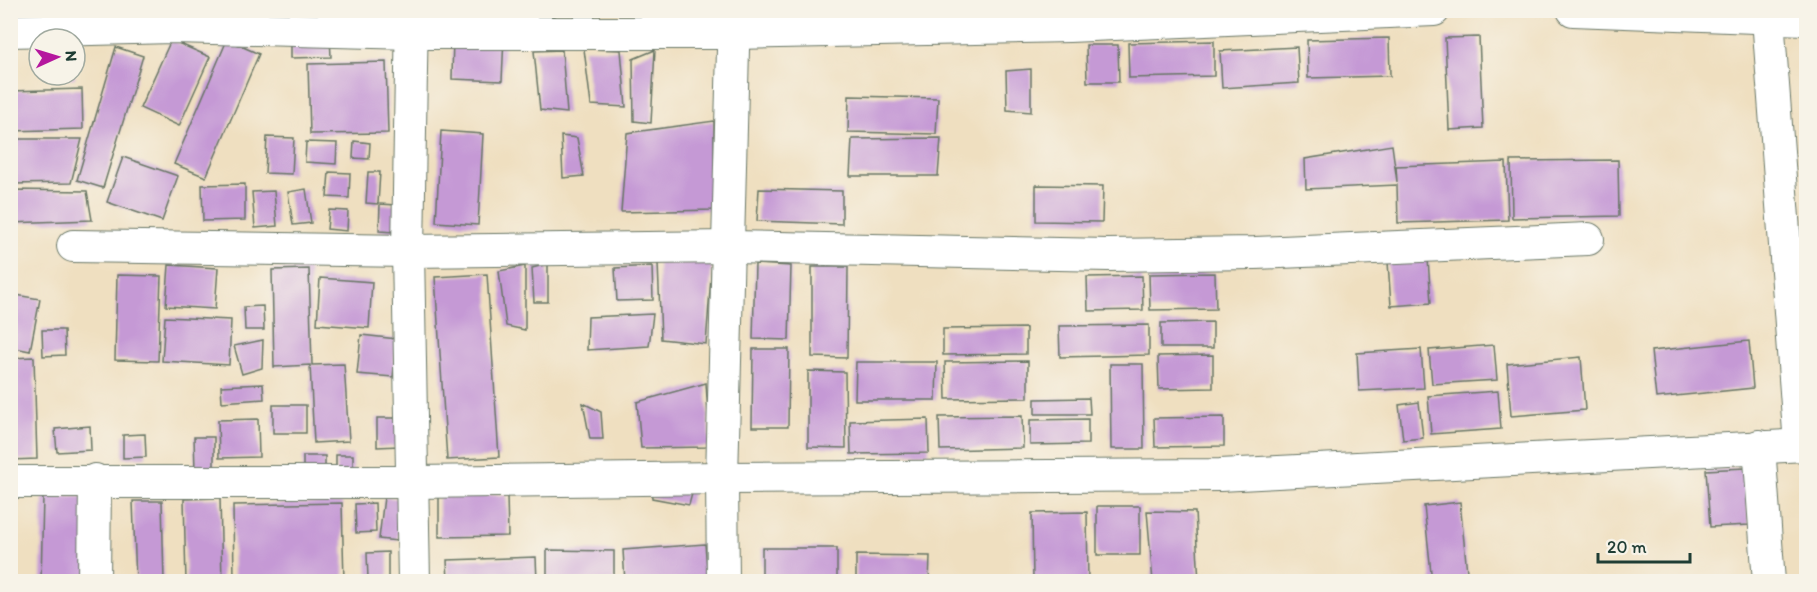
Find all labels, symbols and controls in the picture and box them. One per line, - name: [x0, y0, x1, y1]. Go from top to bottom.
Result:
- north arrow: [27, 27, 87, 87]
- text: N: [62, 50, 81, 62]
- scale bar: [1598, 526, 1690, 564]
- text: 20 m: [1607, 536, 1647, 558]

